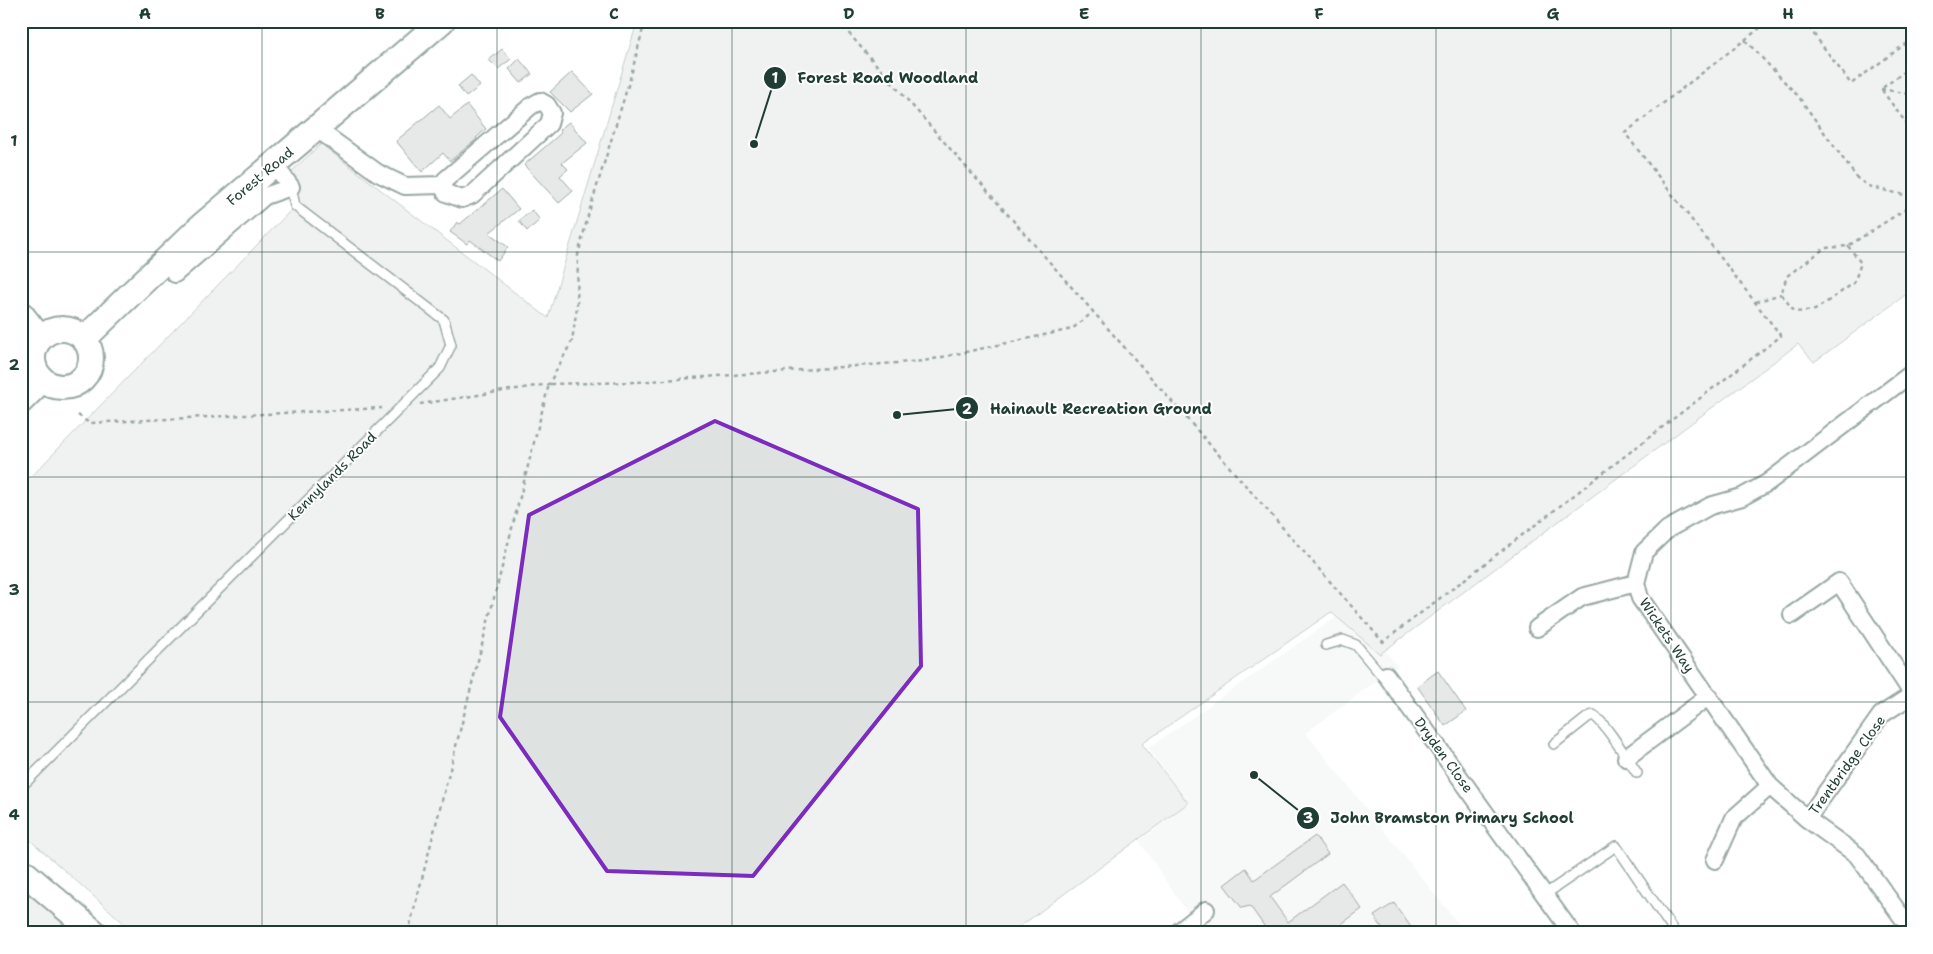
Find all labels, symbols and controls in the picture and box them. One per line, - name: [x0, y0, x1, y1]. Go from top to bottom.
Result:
- text: A: [139, 3, 151, 24]
- text: B: [375, 3, 385, 24]
- text: C: [609, 3, 619, 24]
- text: D: [843, 3, 855, 24]
- text: E: [1079, 3, 1089, 24]
- text: F: [1314, 3, 1324, 24]
- text: G: [1547, 3, 1560, 24]
- text: H: [1782, 3, 1794, 24]
- callout: Forest Road Woodland: [763, 63, 989, 93]
- text: 1: [772, 68, 779, 88]
- text: Forest Road Woodland: [798, 68, 978, 88]
- text: 1: [10, 130, 18, 151]
- street label: Forest Road: [223, 143, 297, 209]
- text: 2: [8, 354, 20, 375]
- callout: Hainault Recreation Ground: [955, 393, 1222, 423]
- text: 2: [962, 399, 973, 419]
- text: Hainault Recreation Ground: [990, 399, 1212, 419]
- street label: Kennylands Road: [284, 428, 380, 524]
- text: 3: [8, 579, 20, 600]
- street label: Wickets Way: [1635, 594, 1699, 676]
- street label: Trentbridge Close: [1805, 712, 1889, 818]
- street label: Dryden Close: [1411, 714, 1477, 796]
- callout: John Bramston Primary School: [1296, 803, 1584, 833]
- text: 4: [8, 804, 20, 825]
- text: 3: [1303, 808, 1313, 828]
- text: John Bramston Primary School: [1330, 808, 1574, 828]

